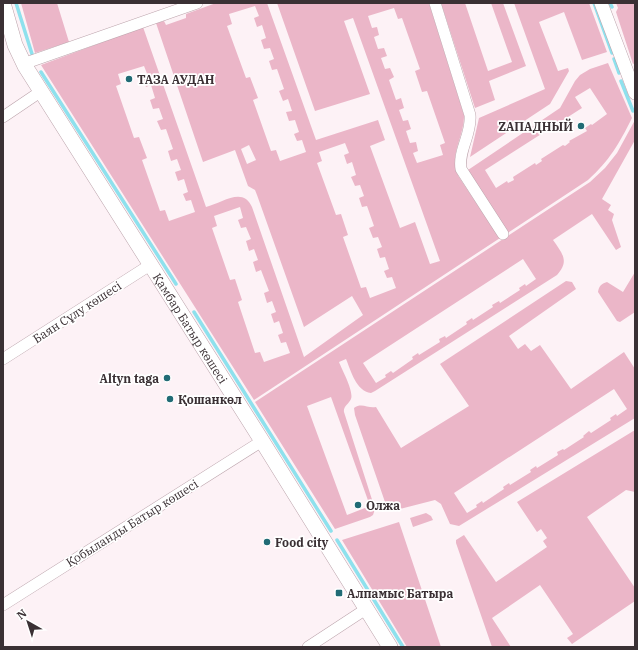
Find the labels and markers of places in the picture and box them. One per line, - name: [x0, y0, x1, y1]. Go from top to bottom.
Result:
- place label: ТАЗА АУДАН: [137, 72, 215, 87]
- marker: ТАЗА АУДАН: [124, 74, 134, 84]
- place label: ZАПАДНЫЙ: [498, 118, 573, 134]
- marker: ZАПАДНЫЙ: [576, 121, 586, 131]
- place label: Altyn taga: [100, 371, 159, 386]
- marker: Altyn taga: [162, 373, 172, 383]
- place label: Қошанкөл: [178, 392, 242, 407]
- marker: Қошанкөл: [165, 394, 175, 404]
- place label: Олжа: [366, 498, 400, 513]
- marker: Олжа: [353, 500, 363, 510]
- place label: Food city: [275, 535, 329, 550]
- marker: Food city: [262, 537, 272, 547]
- place label: Алпамыс Батыра: [347, 586, 454, 601]
- marker: Алпамыс Батыра: [334, 588, 344, 598]

